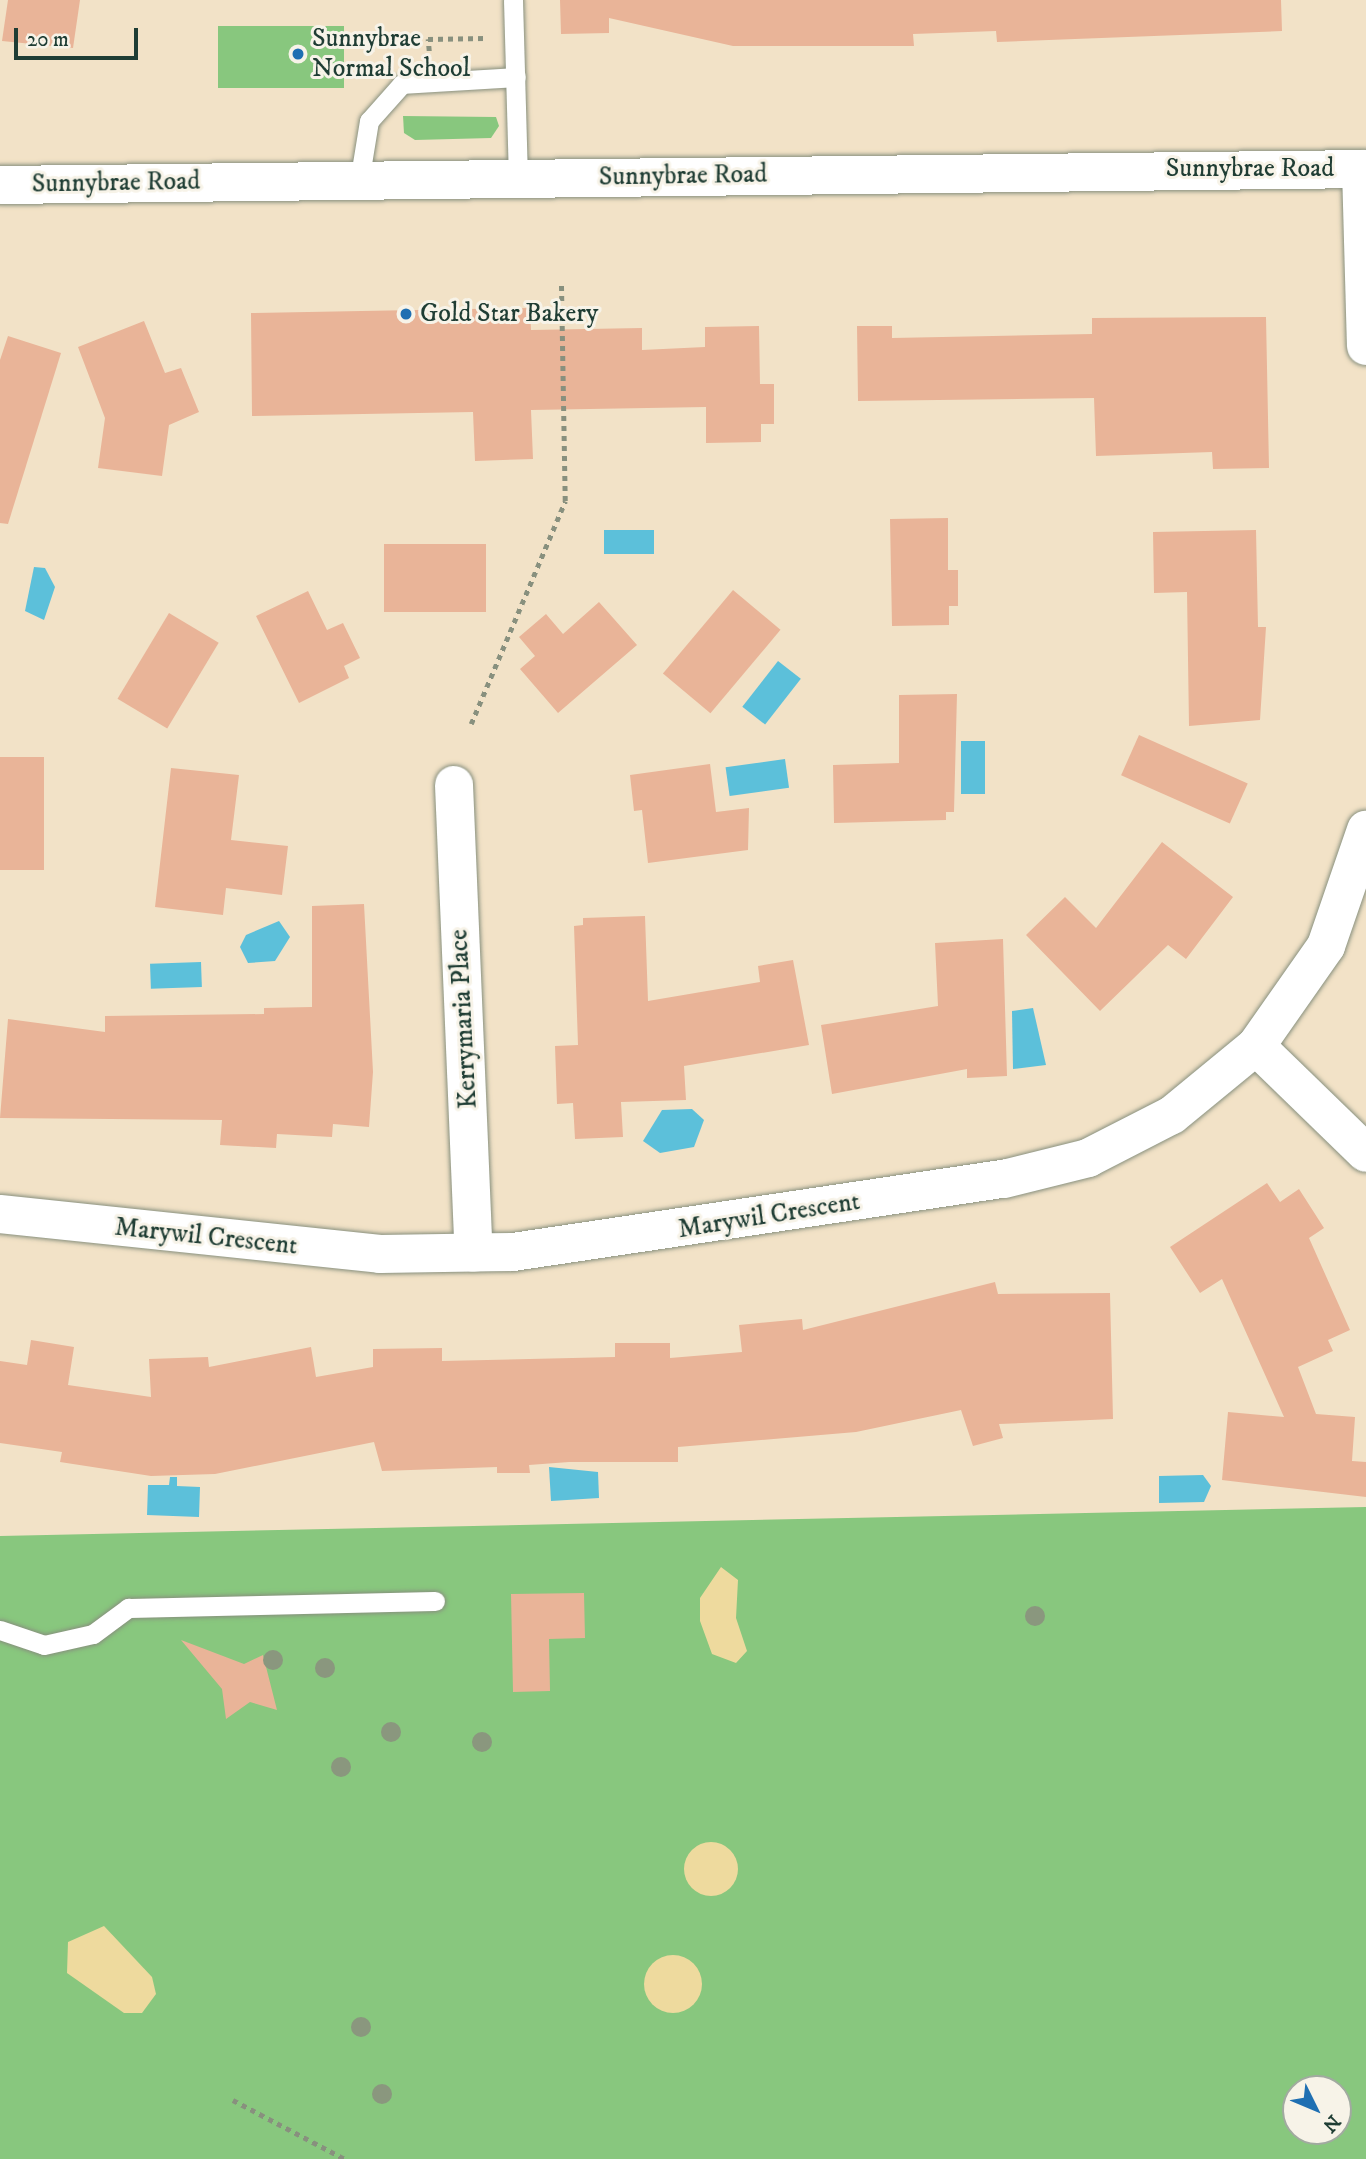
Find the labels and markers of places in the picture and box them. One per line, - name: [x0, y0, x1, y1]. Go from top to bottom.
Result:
- place label: Sunnybrae Normal School: [312, 23, 470, 84]
- marker: Sunnybrae Normal School: [290, 46, 306, 62]
- place label: Gold Star Bakery: [420, 298, 598, 330]
- marker: Gold Star Bakery: [398, 306, 414, 322]

